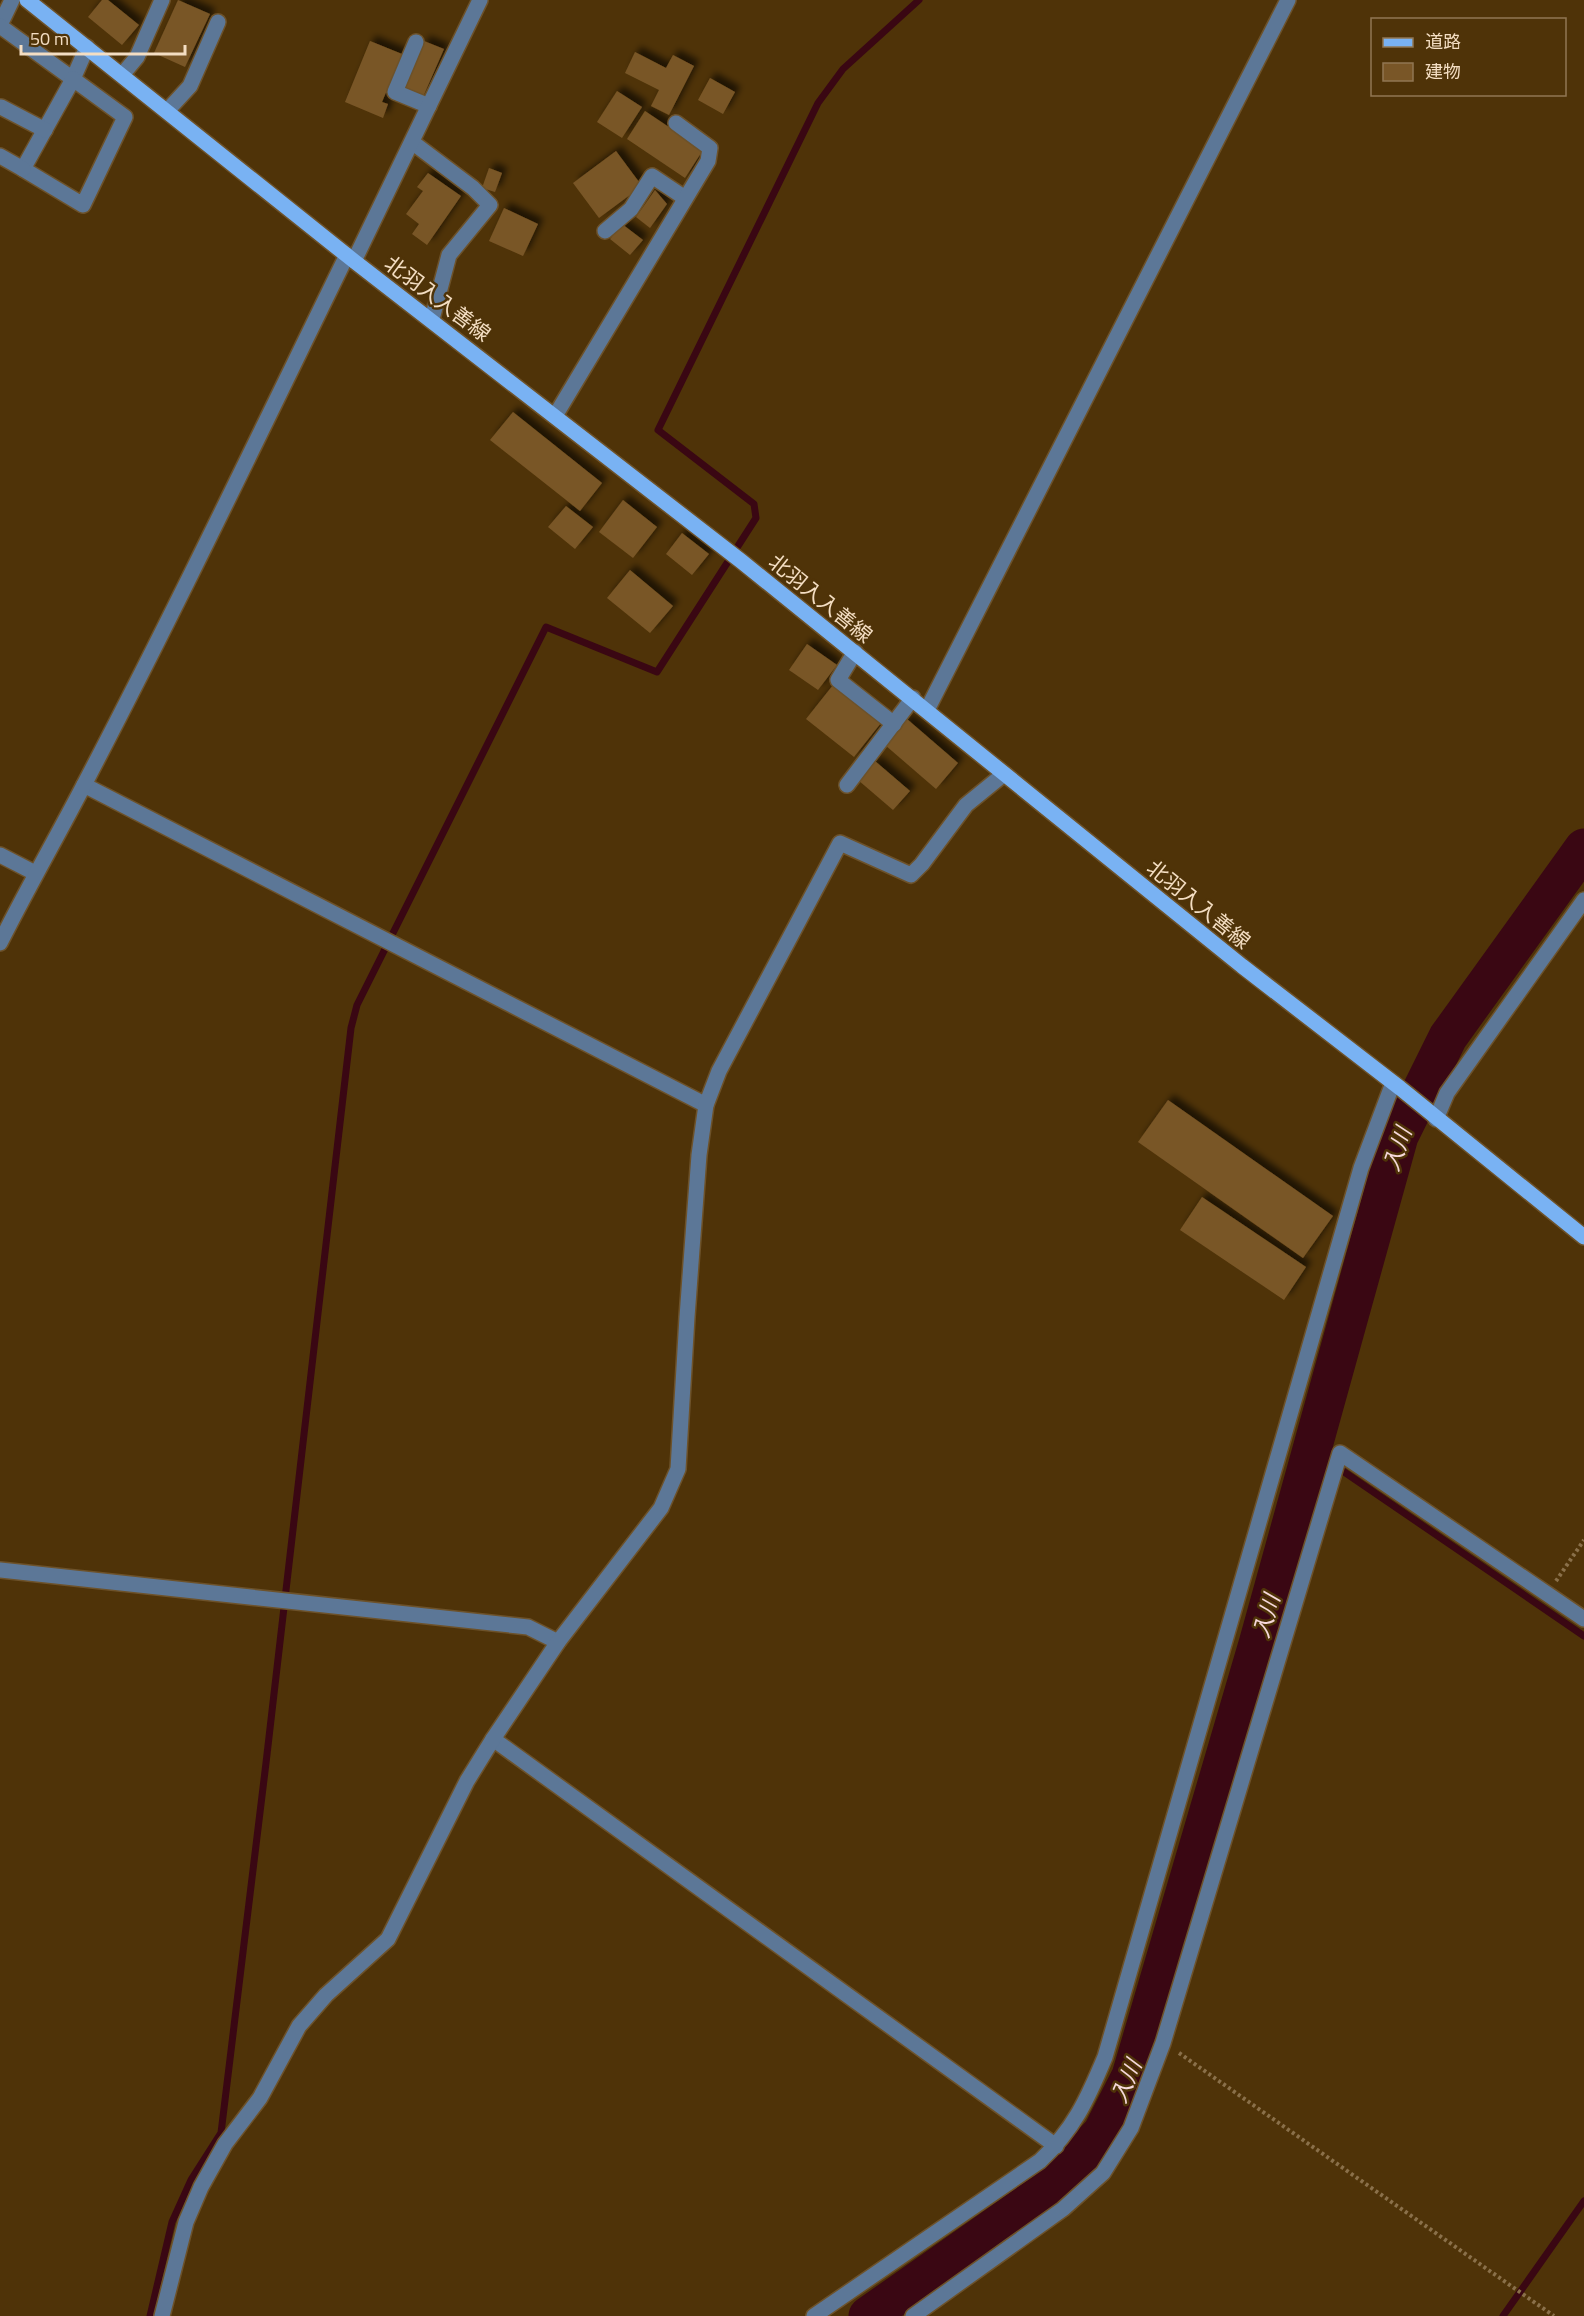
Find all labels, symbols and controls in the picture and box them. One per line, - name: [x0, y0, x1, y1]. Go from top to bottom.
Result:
- scale bar: [21, 18, 184, 56]
- legend: [1371, 18, 1566, 96]
- text: 50 m: [30, 25, 69, 52]
- text: 道路: [1425, 28, 1461, 55]
- text: 建物: [1425, 58, 1461, 85]
- street label: 北羽入入善線: [378, 247, 498, 349]
- street label: 北羽入入善線: [762, 546, 880, 650]
- street label: 北羽入入善線: [1140, 852, 1258, 956]
- water label: 入川: [1374, 1121, 1421, 1175]
- water label: 入川: [1244, 1588, 1289, 1642]
- water label: 入川: [1102, 2052, 1151, 2108]

